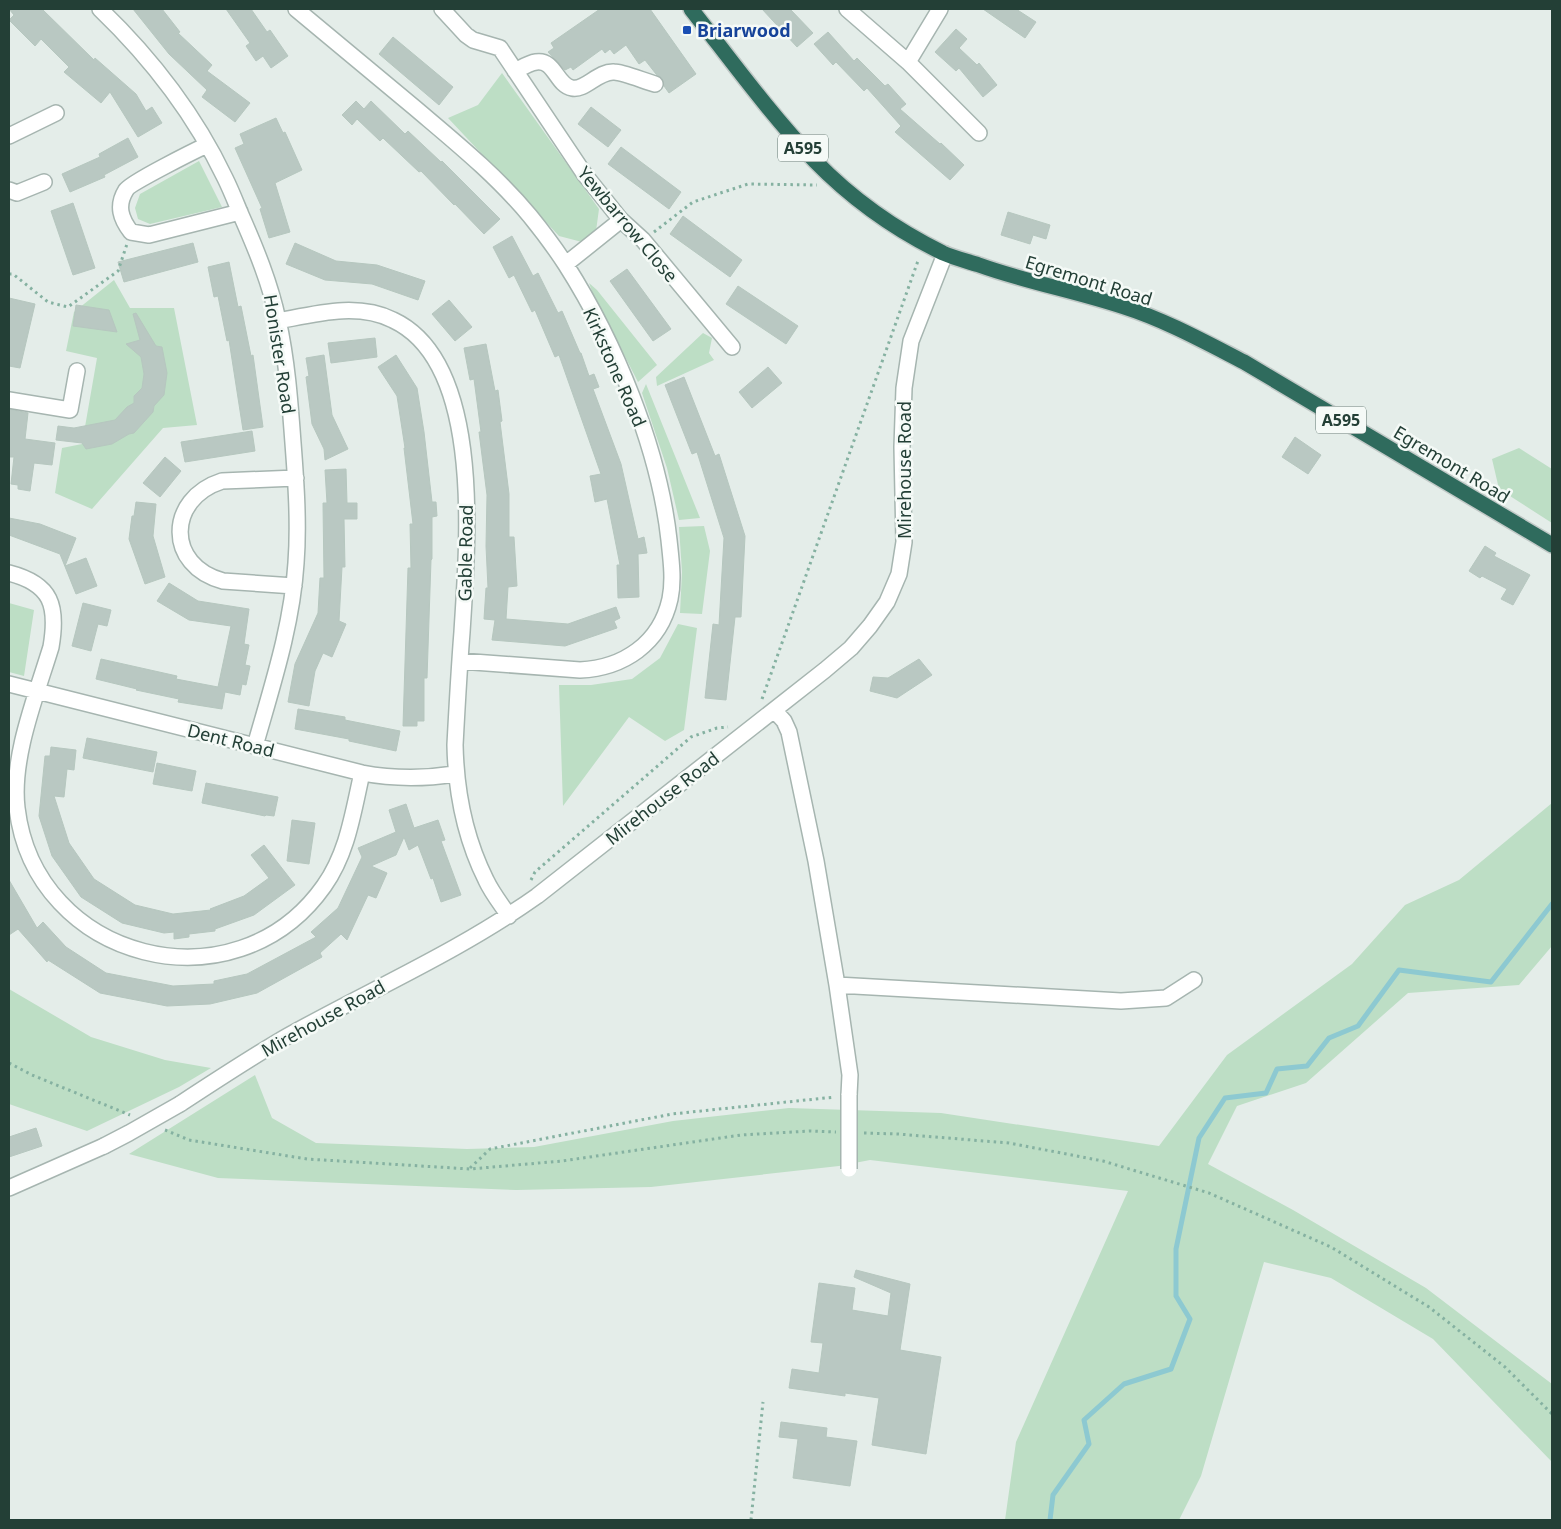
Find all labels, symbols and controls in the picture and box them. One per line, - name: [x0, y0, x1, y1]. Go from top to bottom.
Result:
- place label: Briarwood: [697, 18, 791, 42]
- marker: Briarwood: [681, 24, 693, 36]
- road number: A595: [778, 134, 828, 162]
- street label: Yewbarrow Close: [573, 161, 683, 287]
- street label: Egremont Road: [1023, 249, 1155, 311]
- street label: Honister Road: [259, 293, 301, 415]
- street label: Kirkstone Road: [578, 304, 652, 430]
- street label: Mirehouse Road: [892, 401, 916, 539]
- road number: A595: [1316, 406, 1366, 434]
- street label: Egremont Road: [1389, 420, 1515, 508]
- street label: Gable Road: [452, 504, 478, 602]
- street label: Dent Road: [185, 718, 277, 762]
- street label: Mirehouse Road: [600, 746, 724, 850]
- street label: Mirehouse Road: [257, 974, 389, 1062]

